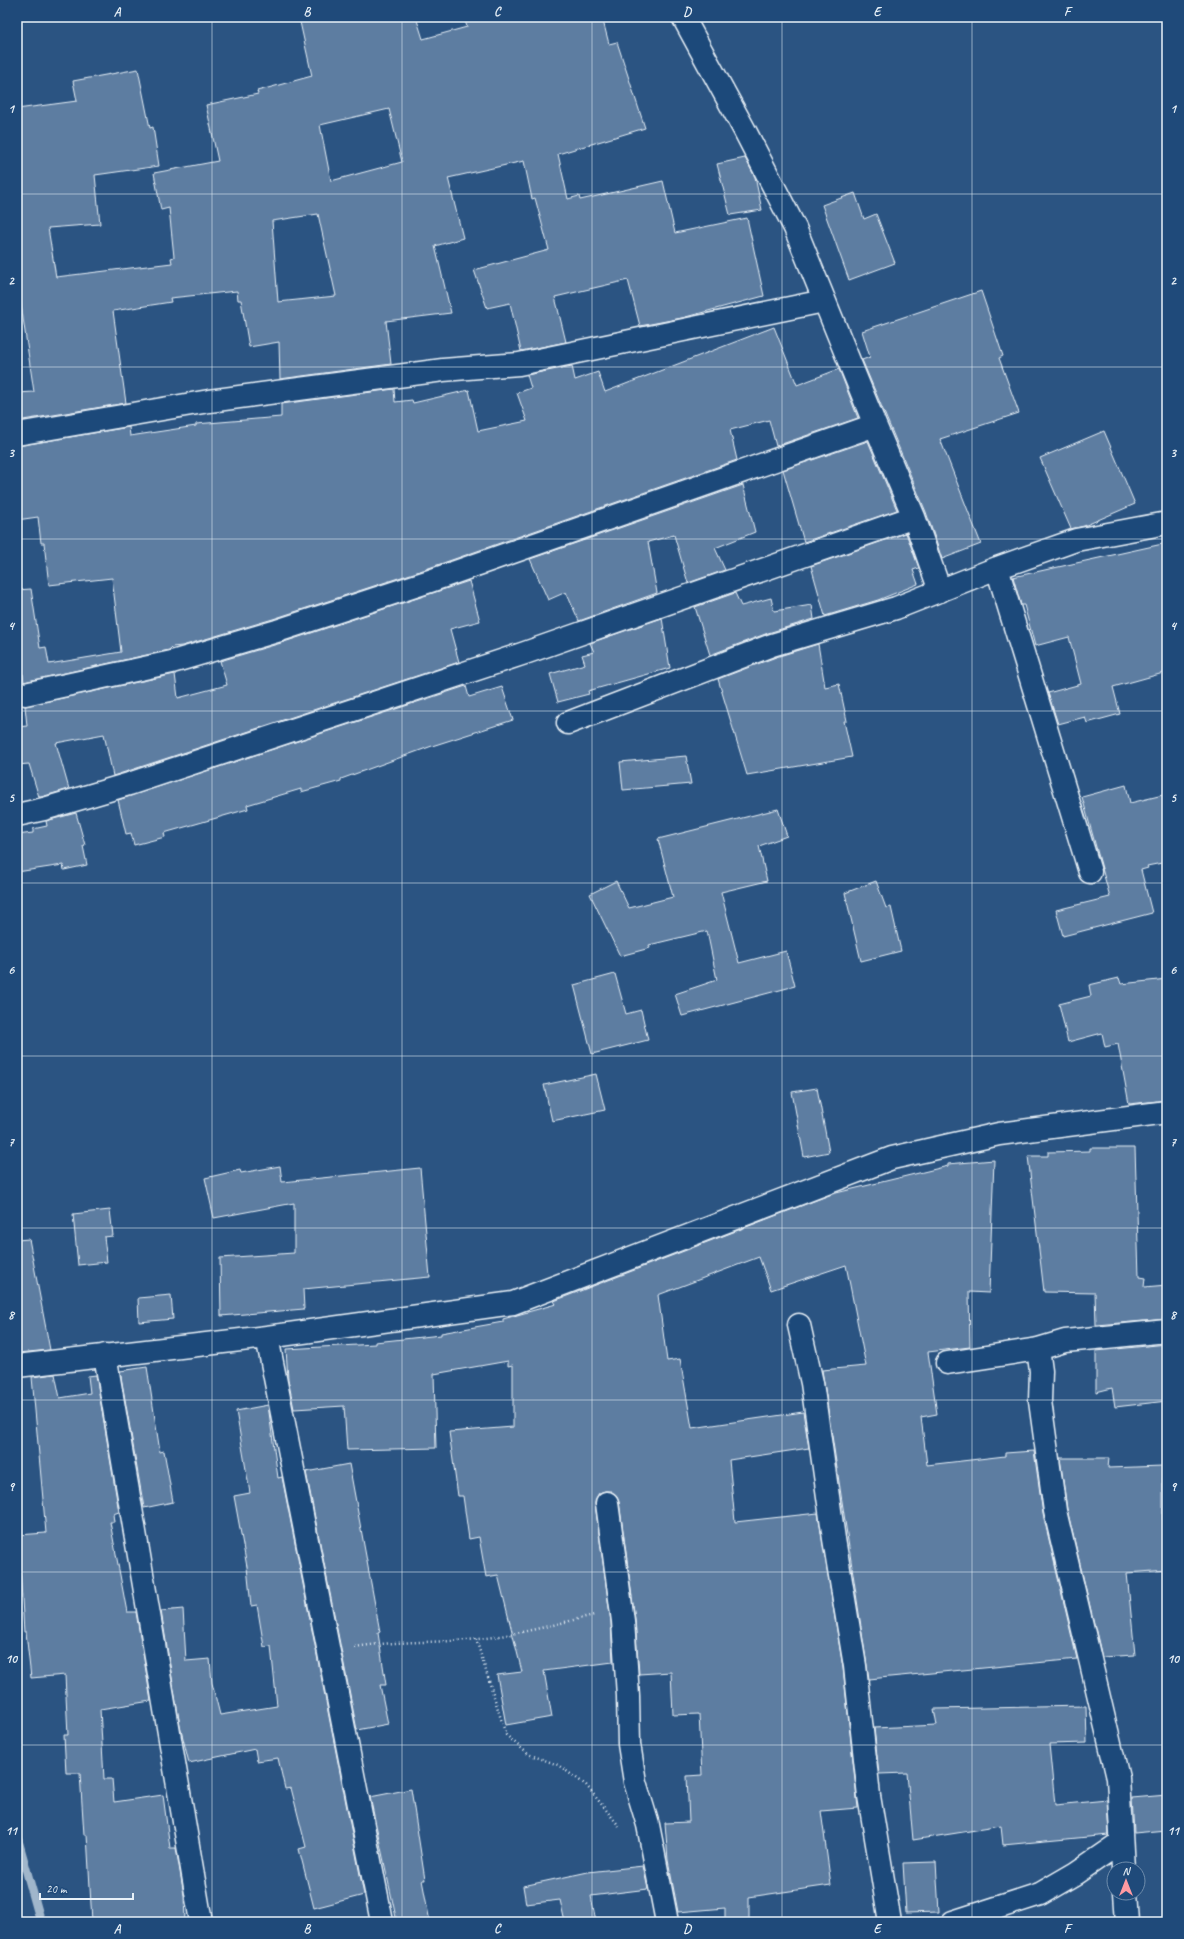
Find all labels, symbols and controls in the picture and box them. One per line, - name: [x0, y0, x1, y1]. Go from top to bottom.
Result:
- text: A: [114, 4, 122, 20]
- text: B: [304, 4, 312, 20]
- text: C: [494, 4, 502, 20]
- text: D: [683, 4, 692, 20]
- text: E: [874, 4, 883, 20]
- text: F: [1064, 4, 1073, 20]
- text: 1: [8, 101, 16, 117]
- text: 1: [1170, 101, 1178, 117]
- text: 2: [8, 273, 15, 289]
- text: 2: [1170, 273, 1177, 289]
- text: 3: [8, 445, 15, 461]
- text: 3: [1170, 445, 1177, 461]
- text: 4: [8, 618, 16, 634]
- text: 4: [1170, 618, 1178, 634]
- text: 5: [8, 790, 15, 806]
- text: 5: [1170, 790, 1177, 806]
- text: 6: [8, 962, 15, 978]
- text: 6: [1170, 962, 1177, 978]
- text: 7: [8, 1134, 15, 1150]
- text: 7: [1170, 1134, 1177, 1150]
- text: 8: [8, 1307, 16, 1323]
- text: 8: [1170, 1307, 1178, 1323]
- text: 9: [8, 1479, 15, 1495]
- text: 9: [1170, 1479, 1177, 1495]
- text: 10: [5, 1651, 18, 1667]
- text: 10: [1167, 1651, 1180, 1667]
- text: 11: [5, 1823, 19, 1839]
- text: 11: [1167, 1823, 1181, 1839]
- north arrow: [1106, 1861, 1146, 1901]
- text: N: [1123, 1864, 1132, 1878]
- scale bar: [40, 1875, 133, 1901]
- text: 20 m: [46, 1881, 68, 1897]
- text: A: [114, 1921, 122, 1937]
- text: B: [304, 1921, 312, 1937]
- text: C: [494, 1921, 502, 1937]
- text: D: [683, 1921, 692, 1937]
- text: E: [874, 1921, 883, 1937]
- text: F: [1064, 1921, 1073, 1937]

